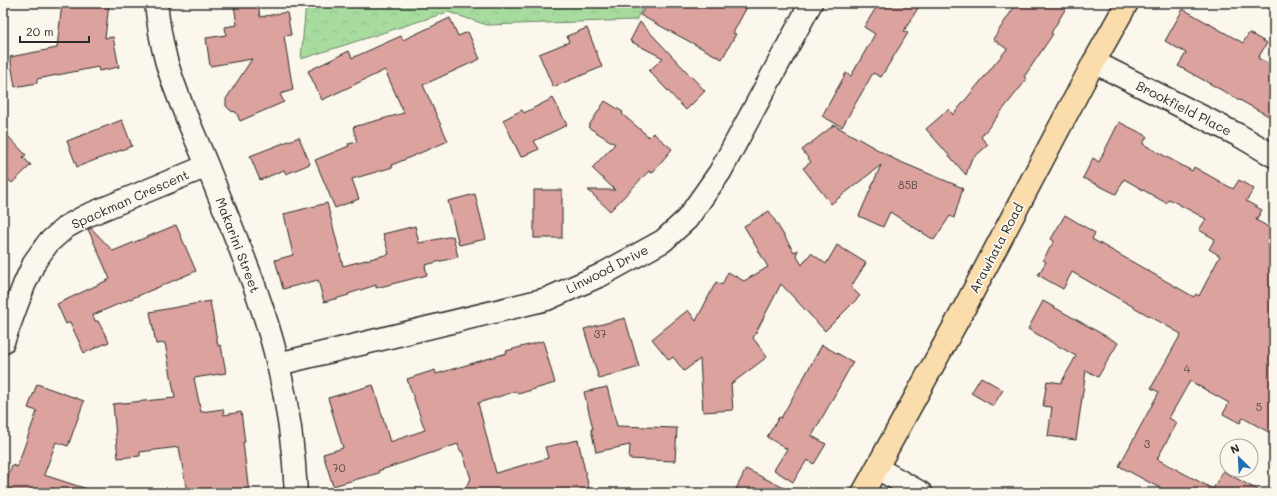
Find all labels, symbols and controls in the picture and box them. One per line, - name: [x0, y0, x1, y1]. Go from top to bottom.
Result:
- scale bar: [20, 18, 89, 44]
- text: 20 m: [26, 23, 54, 39]
- street label: Brookfield Place: [1134, 76, 1235, 139]
- street label: Spackman Crescent: [69, 165, 191, 232]
- house number: 85B: [898, 177, 918, 192]
- street label: Makarini Street: [212, 195, 265, 295]
- street label: Arawhata Road: [965, 200, 1026, 296]
- street label: Linwood Drive: [563, 240, 651, 297]
- house number: 37: [594, 326, 606, 341]
- house number: 4: [1184, 361, 1191, 376]
- house number: 5: [1256, 399, 1262, 414]
- house number: 3: [1144, 436, 1151, 451]
- north arrow: [1219, 438, 1259, 478]
- text: N: [1228, 440, 1242, 457]
- house number: 70: [333, 460, 346, 475]

